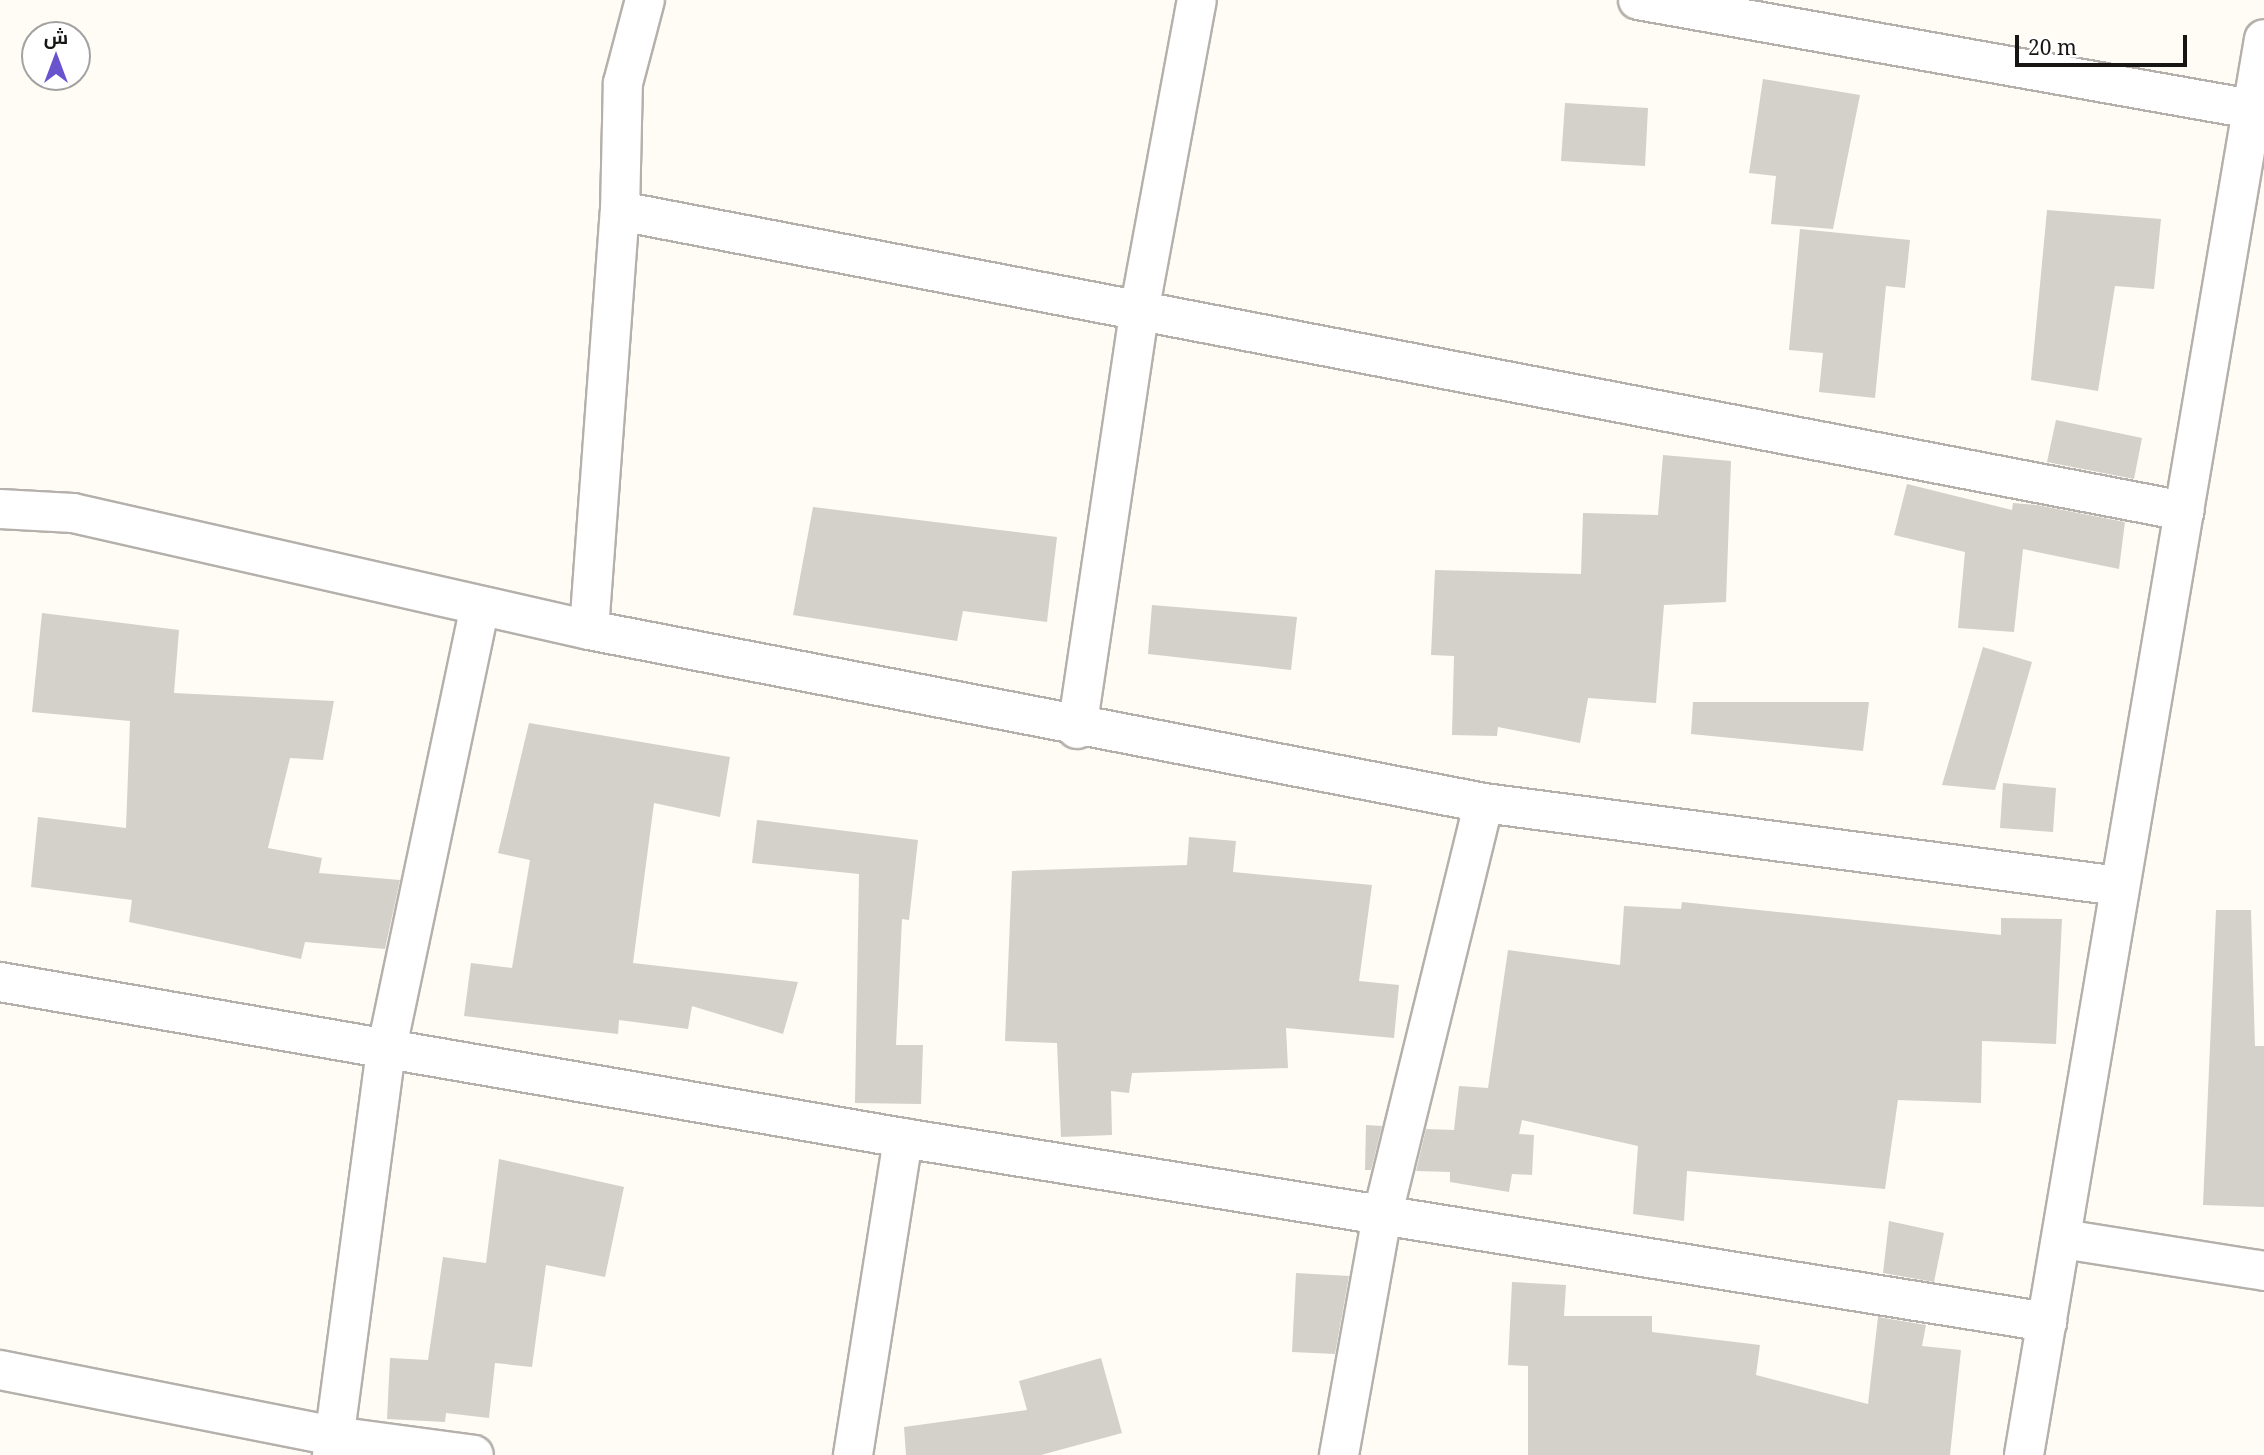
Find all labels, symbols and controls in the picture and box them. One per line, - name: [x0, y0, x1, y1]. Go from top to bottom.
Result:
- north arrow: [21, 21, 91, 91]
- scale bar: [2019, 21, 2190, 65]
- text: ش: [44, 24, 68, 50]
- text: 20 m: [2028, 33, 2077, 61]

